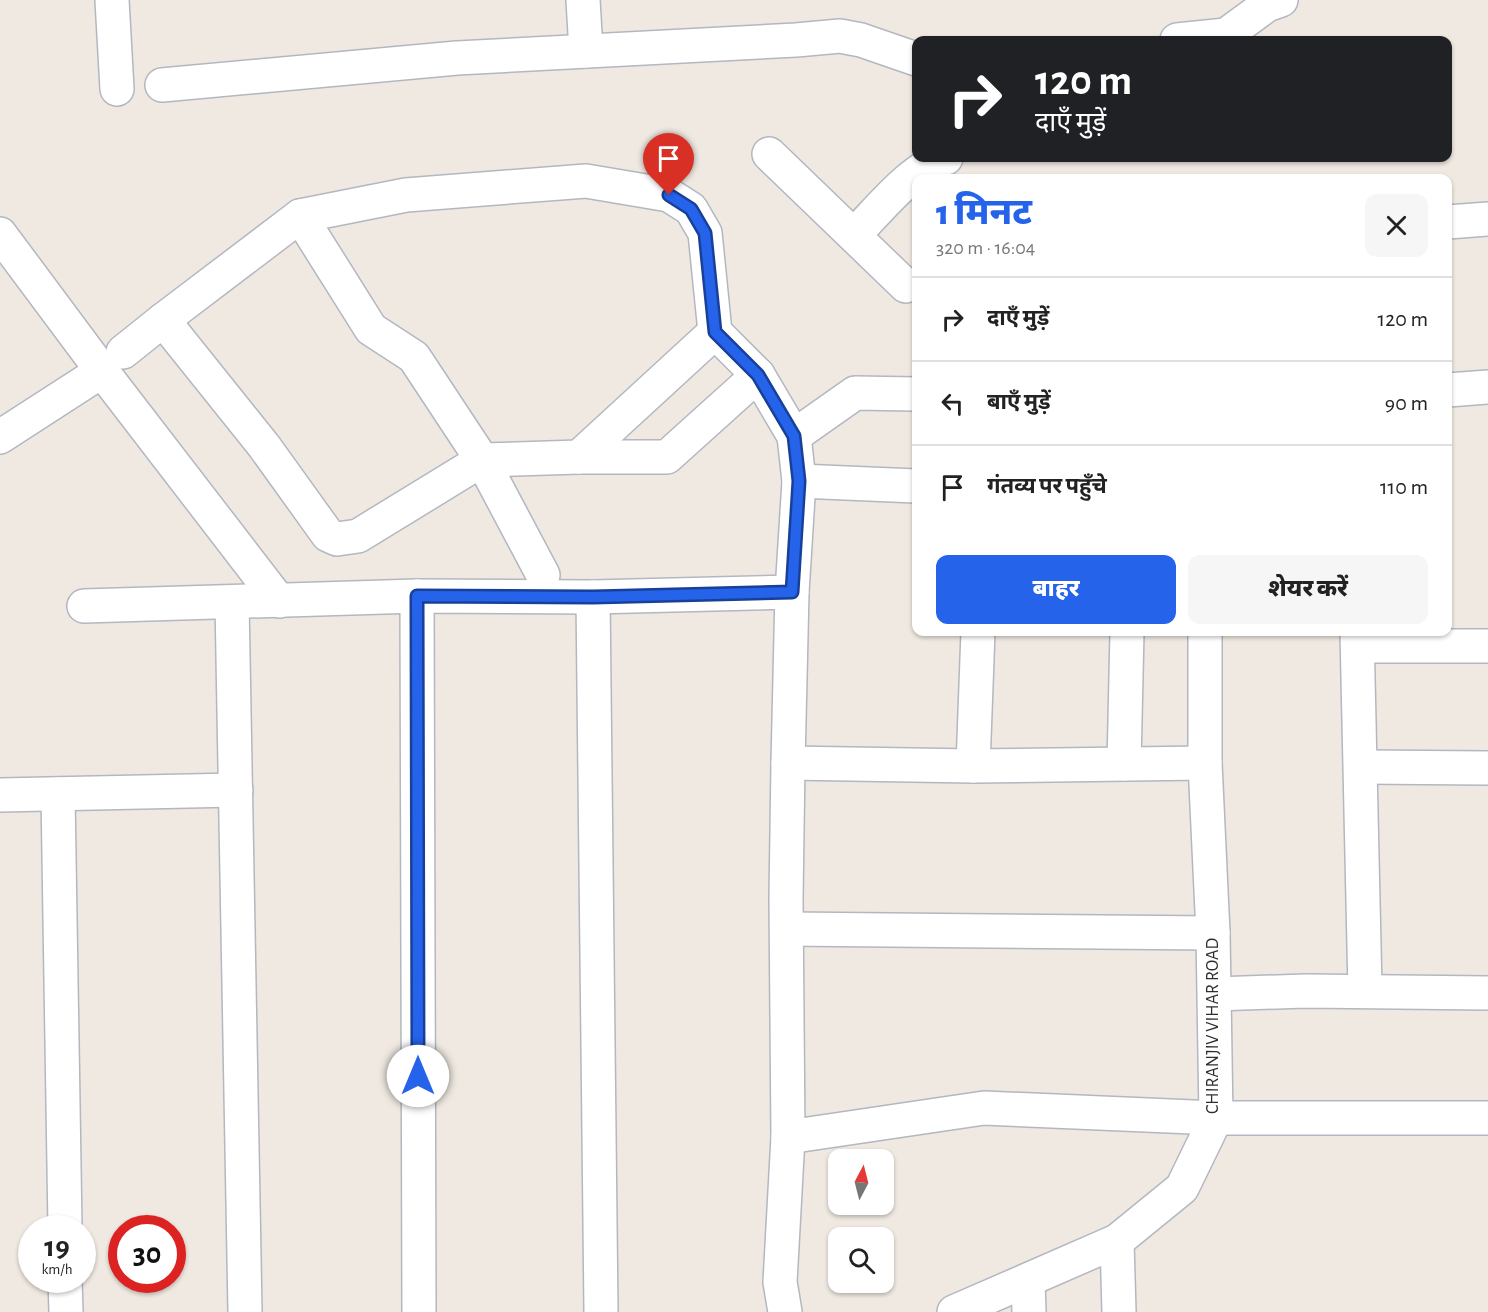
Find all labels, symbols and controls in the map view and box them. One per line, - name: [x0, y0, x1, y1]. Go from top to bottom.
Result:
- icon: right: [936, 60, 1014, 138]
- text: 120 m: [1035, 60, 1132, 102]
- text: दाएँ मुड़ें: [1035, 109, 1106, 136]
- pin: [643, 133, 694, 195]
- icon: arrive: [652, 142, 685, 175]
- button: close: [1365, 194, 1428, 257]
- text: 1 मिनट: [936, 195, 1032, 231]
- text: 320 m · 16:04: [936, 238, 1035, 258]
- icon: right: [936, 303, 969, 336]
- text: दाएँ मुड़ें: [987, 307, 1049, 329]
- text: 120 m: [1378, 308, 1428, 330]
- icon: left: [936, 387, 969, 420]
- text: बाएँ मुड़ें: [987, 391, 1051, 413]
- text: 90 m: [1385, 392, 1428, 414]
- icon: arrive: [936, 471, 969, 504]
- text: गंतव्य पर पहुँचे: [987, 475, 1107, 497]
- text: 110 m: [1380, 476, 1428, 498]
- button: बाहर: [936, 555, 1176, 624]
- button: शेयर करें: [1188, 555, 1428, 624]
- street label: CHIRANJIV VIHAR ROAD: [1204, 938, 1222, 1114]
- position arrow: [386, 1044, 450, 1108]
- north arrow: [828, 1149, 894, 1215]
- map controls: [828, 1149, 894, 1293]
- speed limit sign: 30: [108, 1215, 186, 1293]
- button: search: [828, 1227, 894, 1293]
- text: 19: [44, 1232, 70, 1262]
- text: km/h: [42, 1262, 72, 1277]

